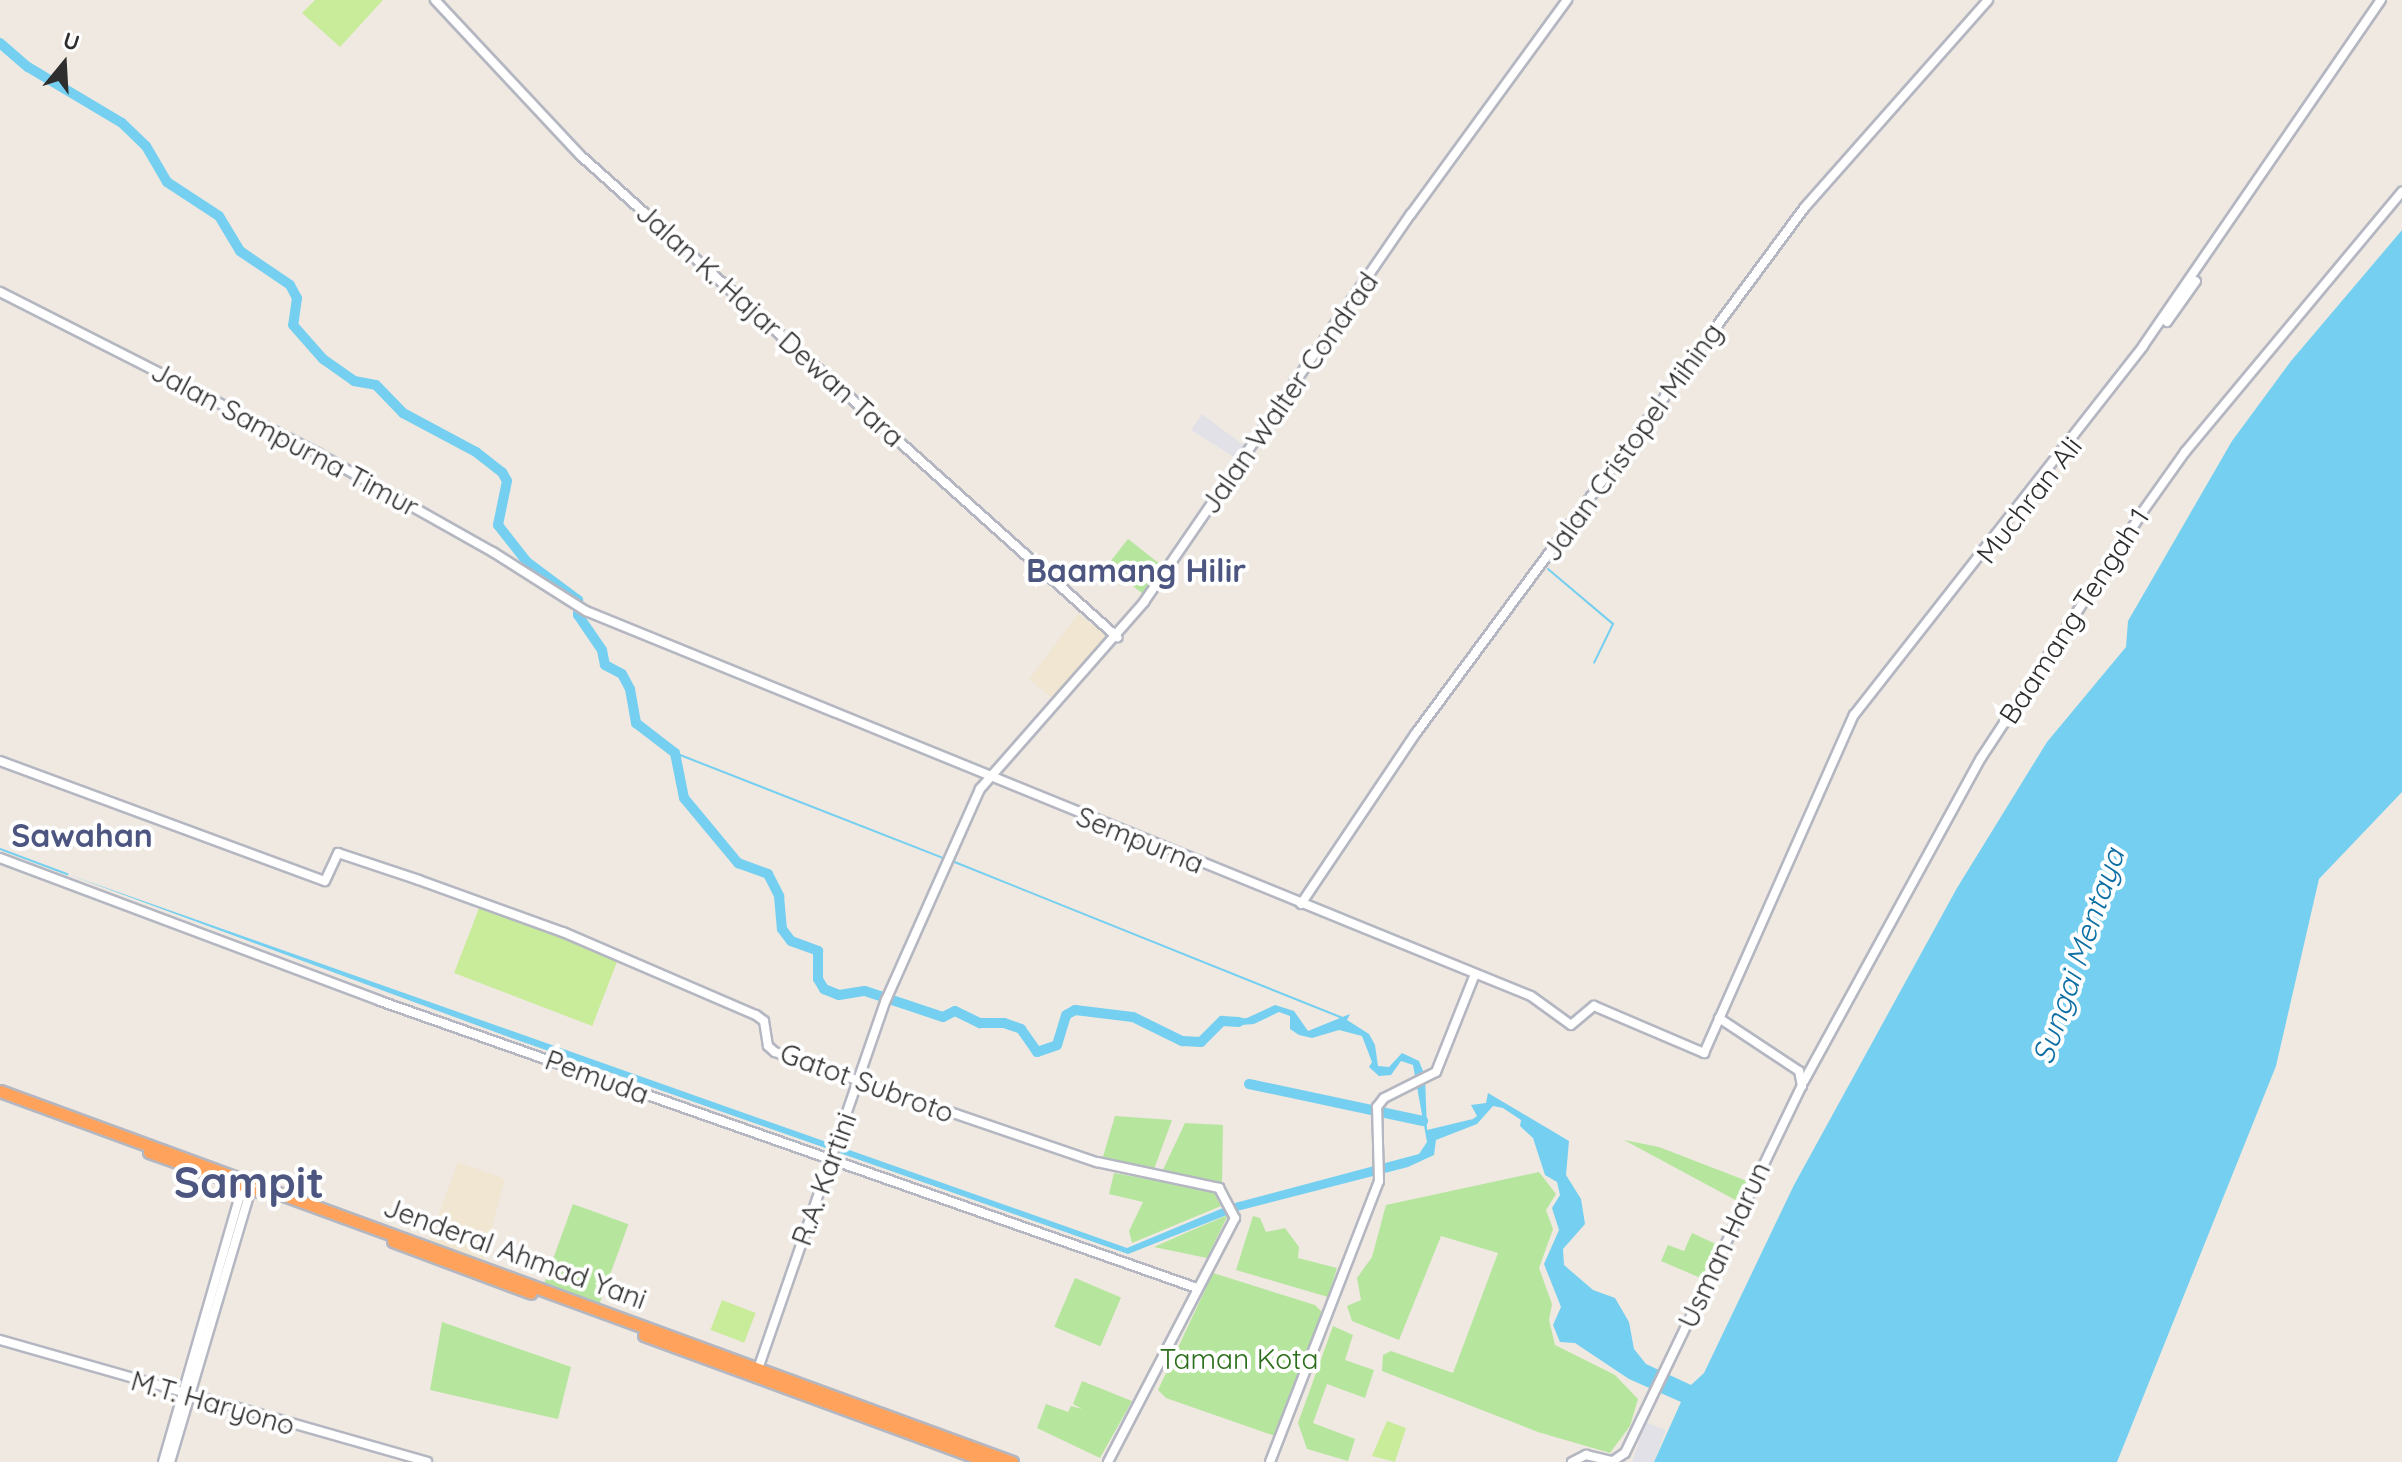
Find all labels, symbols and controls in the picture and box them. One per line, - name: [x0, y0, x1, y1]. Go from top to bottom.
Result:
- north arrow: [24, 24, 104, 104]
- text: U: [60, 25, 83, 57]
- street label: Jalan K. Hajar Dewan Tara: [629, 196, 911, 454]
- street label: Jalan Walter Condrad: [1193, 266, 1385, 520]
- street label: Jalan Cristopel Mihing: [1534, 316, 1730, 568]
- street label: Jalan Sampurna Timur: [146, 354, 424, 524]
- street label: Muchran Ali: [1969, 430, 2089, 570]
- street label: Baamang Tengah 1: [1992, 502, 2156, 730]
- district label: Baamang Hilir: [1026, 551, 1246, 589]
- street label: Sempurna: [1072, 799, 1208, 881]
- district label: Sawahan: [11, 816, 153, 854]
- water label: Sungai Mentaya: [2024, 844, 2132, 1068]
- street label: Gatot Subroto: [776, 1036, 958, 1130]
- street label: Pemuda: [541, 1043, 653, 1111]
- street label: R.A. Kartini: [784, 1108, 864, 1250]
- district label: Sampit: [174, 1156, 324, 1208]
- street label: Usman Harun: [1671, 1157, 1777, 1333]
- street label: Jenderal Ahmad Yani: [379, 1190, 651, 1316]
- park label: Taman Kota: [1159, 1342, 1319, 1376]
- street label: M.T. Haryono: [127, 1364, 299, 1442]

